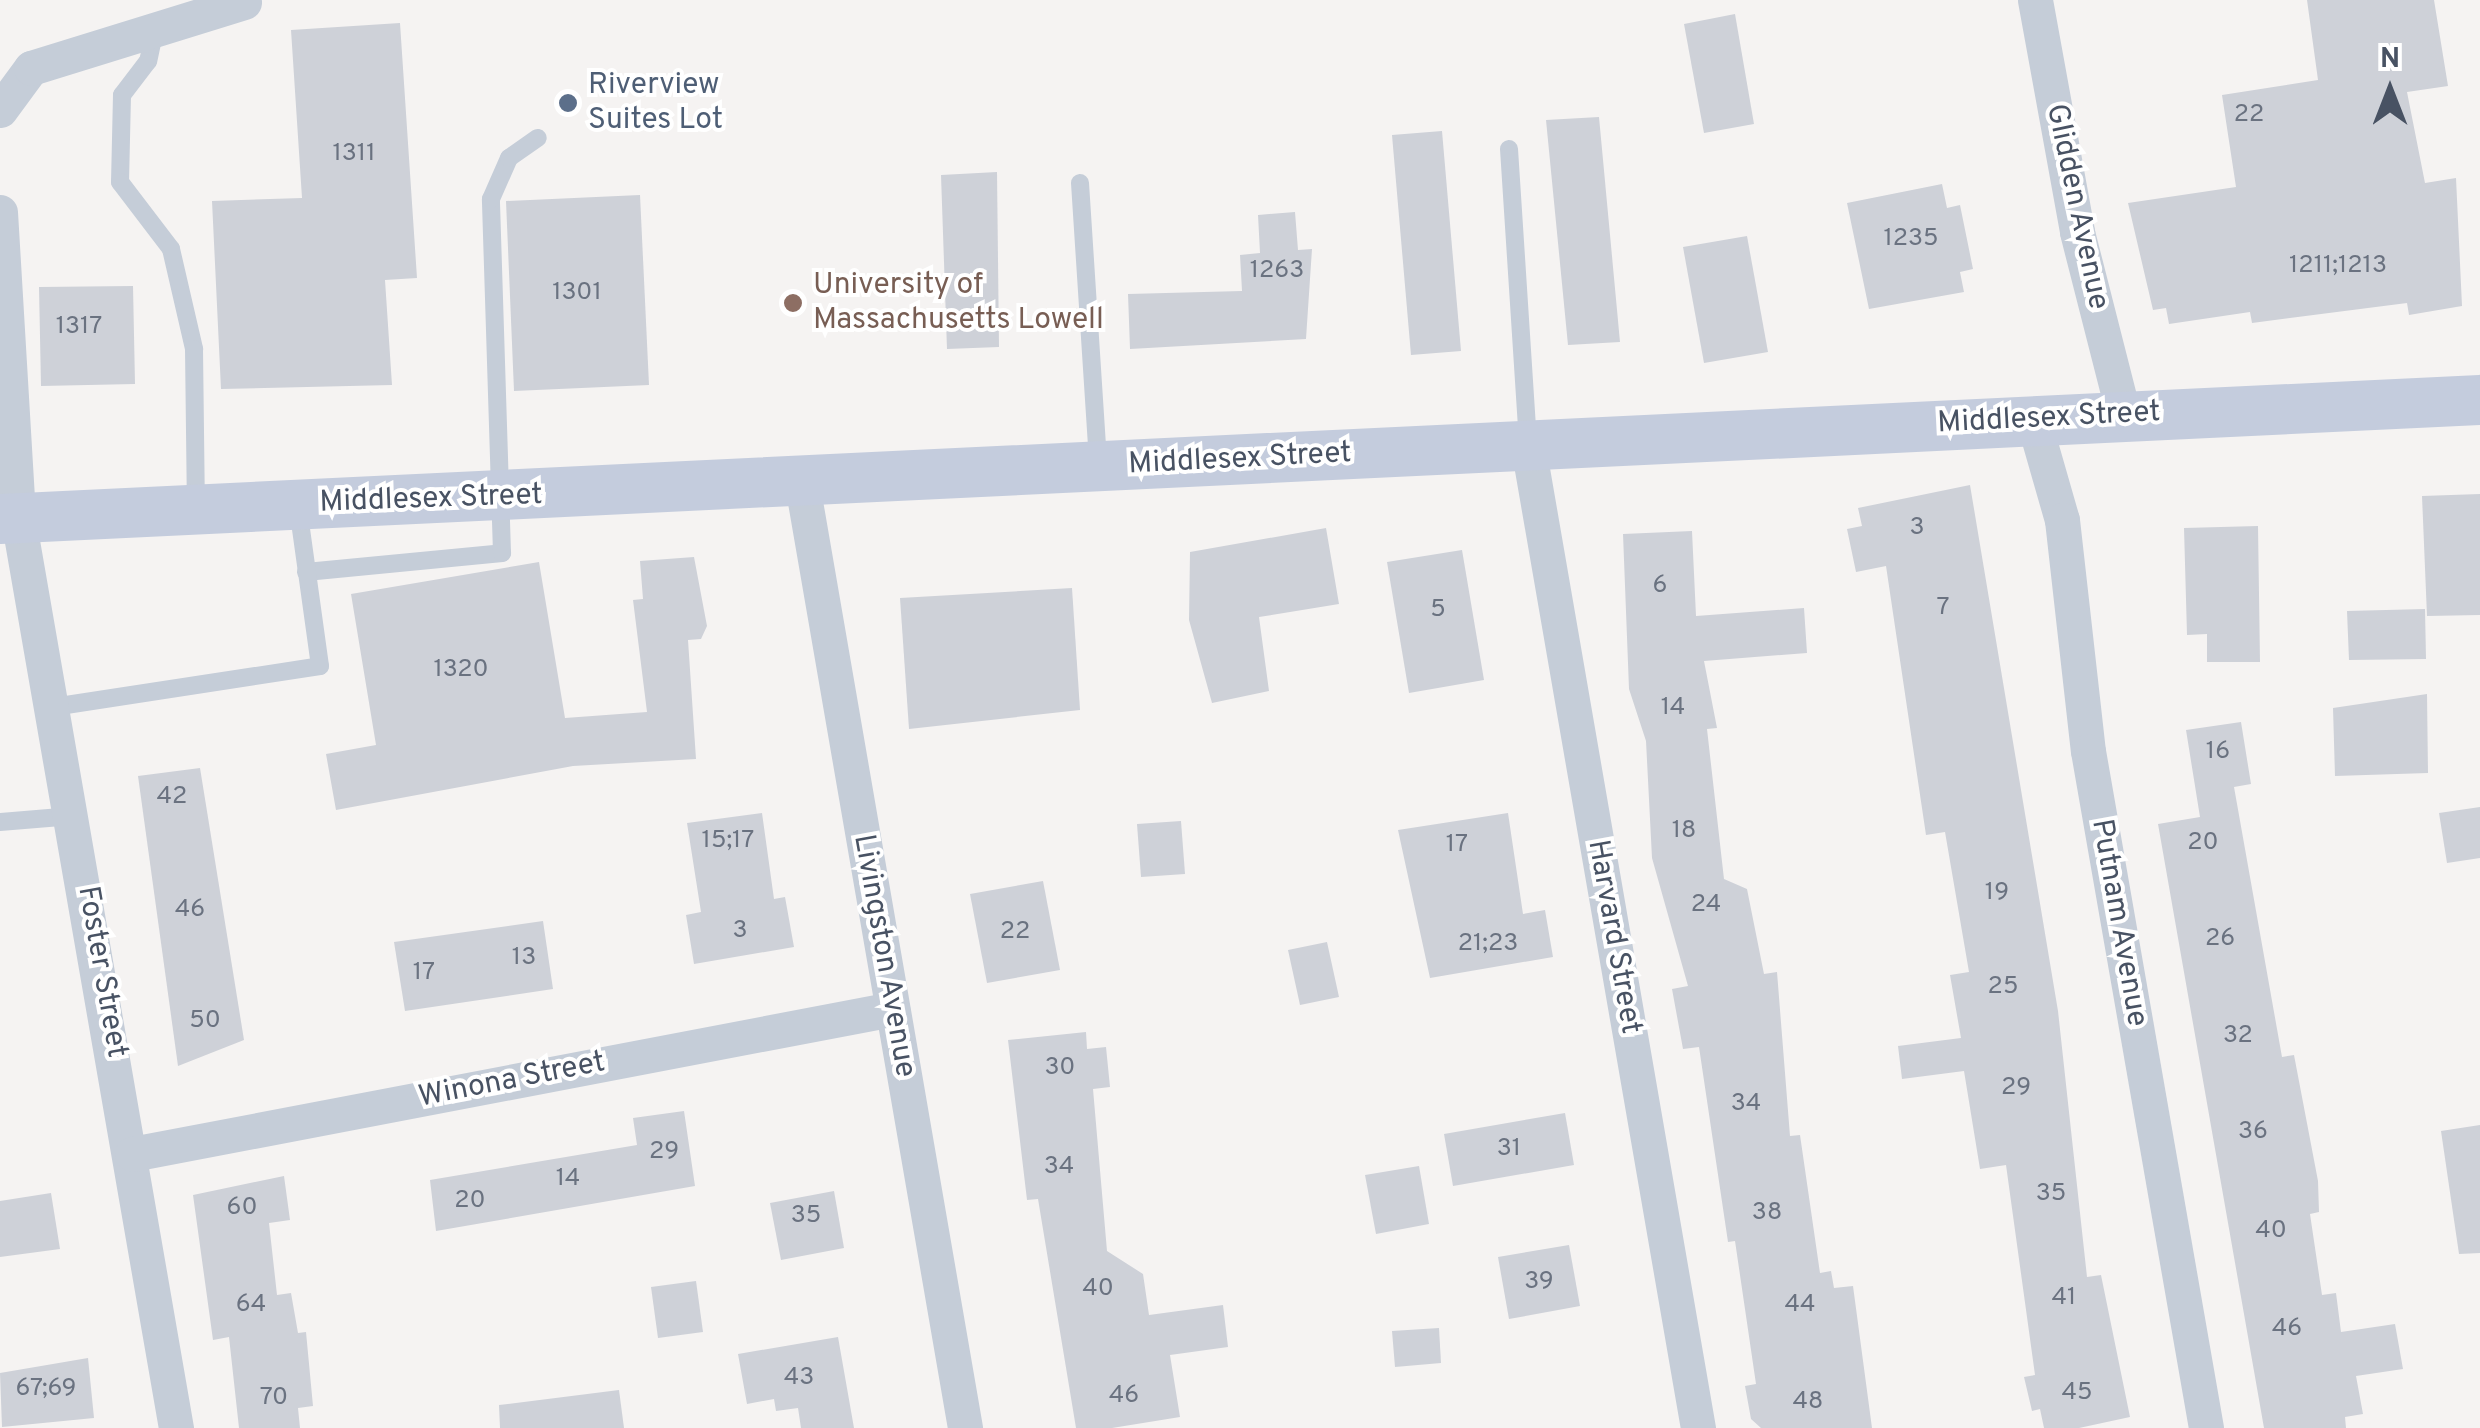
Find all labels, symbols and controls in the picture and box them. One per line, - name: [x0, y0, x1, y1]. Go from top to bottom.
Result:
- north arrow: [2340, 40, 2440, 140]
- text: N: [2380, 42, 2400, 78]
- place label: Riverview Suites Lot: [588, 68, 723, 138]
- marker: Riverview Suites Lot: [557, 92, 579, 114]
- street label: Glidden Avenue: [2037, 100, 2115, 314]
- house number: 22: [2234, 100, 2264, 130]
- house number: 1311: [333, 139, 375, 169]
- house number: 1235: [1883, 224, 1939, 254]
- house number: 1211;1213: [2289, 251, 2387, 281]
- house number: 1263: [1250, 256, 1304, 286]
- place label: University of Massachusetts Lowell: [813, 268, 1104, 338]
- house number: 1301: [552, 278, 602, 308]
- marker: University of Massachusetts Lowell: [782, 292, 804, 314]
- house number: 1317: [56, 312, 102, 342]
- street label: Middlesex Street: [1937, 395, 2161, 443]
- street label: Middlesex Street: [1128, 436, 1352, 484]
- street label: Middlesex Street: [319, 478, 543, 522]
- house number: 3: [1909, 513, 1925, 543]
- house number: 6: [1653, 571, 1667, 601]
- house number: 7: [1936, 593, 1950, 623]
- house number: 5: [1430, 595, 1446, 625]
- house number: 1320: [433, 655, 489, 685]
- house number: 14: [1661, 693, 1685, 723]
- house number: 16: [2206, 737, 2230, 767]
- house number: 42: [157, 782, 187, 812]
- house number: 18: [1672, 816, 1696, 846]
- street label: Putnam Avenue: [2082, 816, 2154, 1030]
- house number: 15;17: [702, 826, 754, 856]
- house number: 20: [2187, 828, 2219, 858]
- house number: 17: [1446, 830, 1468, 860]
- street label: Livingston Avenue: [844, 831, 922, 1081]
- street label: Harvard Street: [1578, 837, 1648, 1037]
- house number: 19: [1985, 878, 2009, 908]
- street label: Foster Street: [68, 883, 134, 1061]
- house number: 24: [1691, 890, 1721, 920]
- house number: 46: [175, 895, 205, 925]
- house number: 3: [732, 916, 748, 946]
- house number: 22: [1000, 917, 1030, 947]
- house number: 26: [2205, 924, 2235, 954]
- house number: 21;23: [1458, 929, 1518, 959]
- house number: 13: [512, 943, 536, 973]
- house number: 17: [413, 958, 435, 988]
- house number: 25: [1988, 972, 2018, 1002]
- house number: 50: [189, 1006, 221, 1036]
- house number: 32: [2223, 1021, 2253, 1051]
- street label: Winona Street: [416, 1045, 608, 1117]
- house number: 30: [1045, 1053, 1075, 1083]
- house number: 29: [2001, 1073, 2031, 1103]
- house number: 34: [1731, 1089, 1761, 1119]
- house number: 36: [2238, 1117, 2268, 1147]
- house number: 31: [1497, 1134, 1521, 1164]
- house number: 29: [649, 1137, 679, 1167]
- house number: 34: [1044, 1152, 1074, 1182]
- house number: 14: [556, 1164, 580, 1194]
- house number: 35: [2036, 1179, 2066, 1209]
- house number: 20: [454, 1186, 486, 1216]
- house number: 60: [227, 1193, 257, 1223]
- house number: 38: [1752, 1198, 1782, 1228]
- house number: 35: [791, 1201, 821, 1231]
- house number: 40: [2255, 1216, 2287, 1246]
- house number: 39: [1524, 1267, 1554, 1297]
- house number: 40: [1082, 1274, 1114, 1304]
- house number: 41: [2052, 1283, 2076, 1313]
- house number: 64: [236, 1290, 266, 1320]
- house number: 44: [1784, 1290, 1816, 1320]
- house number: 46: [2272, 1314, 2302, 1344]
- house number: 43: [784, 1363, 814, 1393]
- house number: 67;69: [15, 1374, 77, 1404]
- house number: 45: [2061, 1378, 2093, 1408]
- house number: 46: [1109, 1381, 1139, 1411]
- house number: 70: [260, 1383, 288, 1413]
- house number: 48: [1793, 1387, 1823, 1417]

